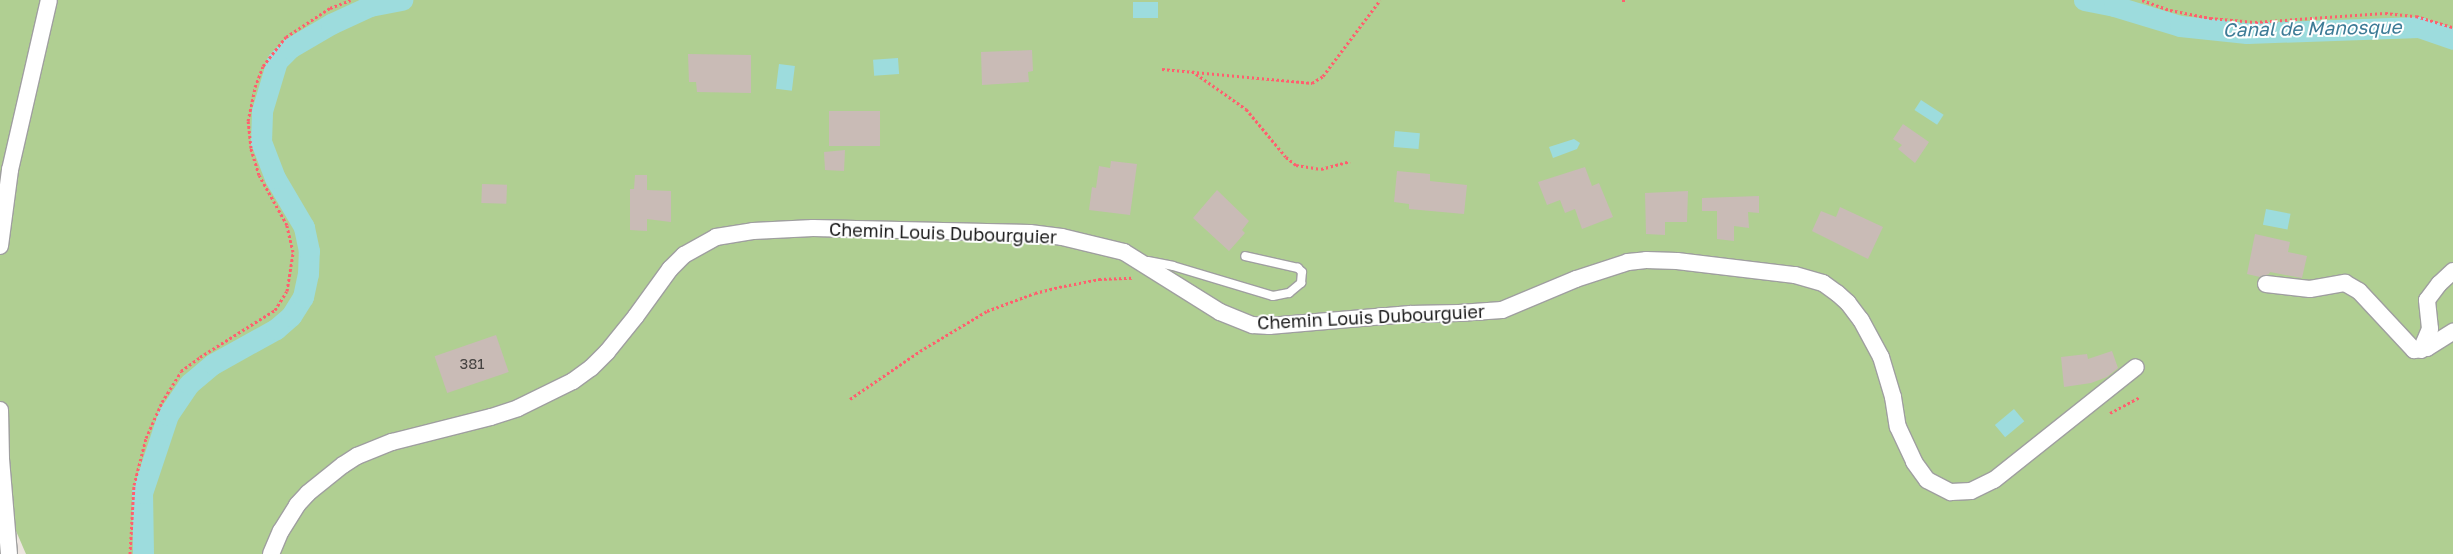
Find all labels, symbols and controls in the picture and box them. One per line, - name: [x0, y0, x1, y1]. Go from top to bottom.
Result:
- water label: Canal de Manosque: [2222, 15, 2402, 41]
- street label: Chemin Louis Dubourguier: [829, 218, 1057, 248]
- street label: Chemin Louis Dubourguier: [1257, 300, 1485, 334]
- house number: 381: [459, 355, 485, 373]

